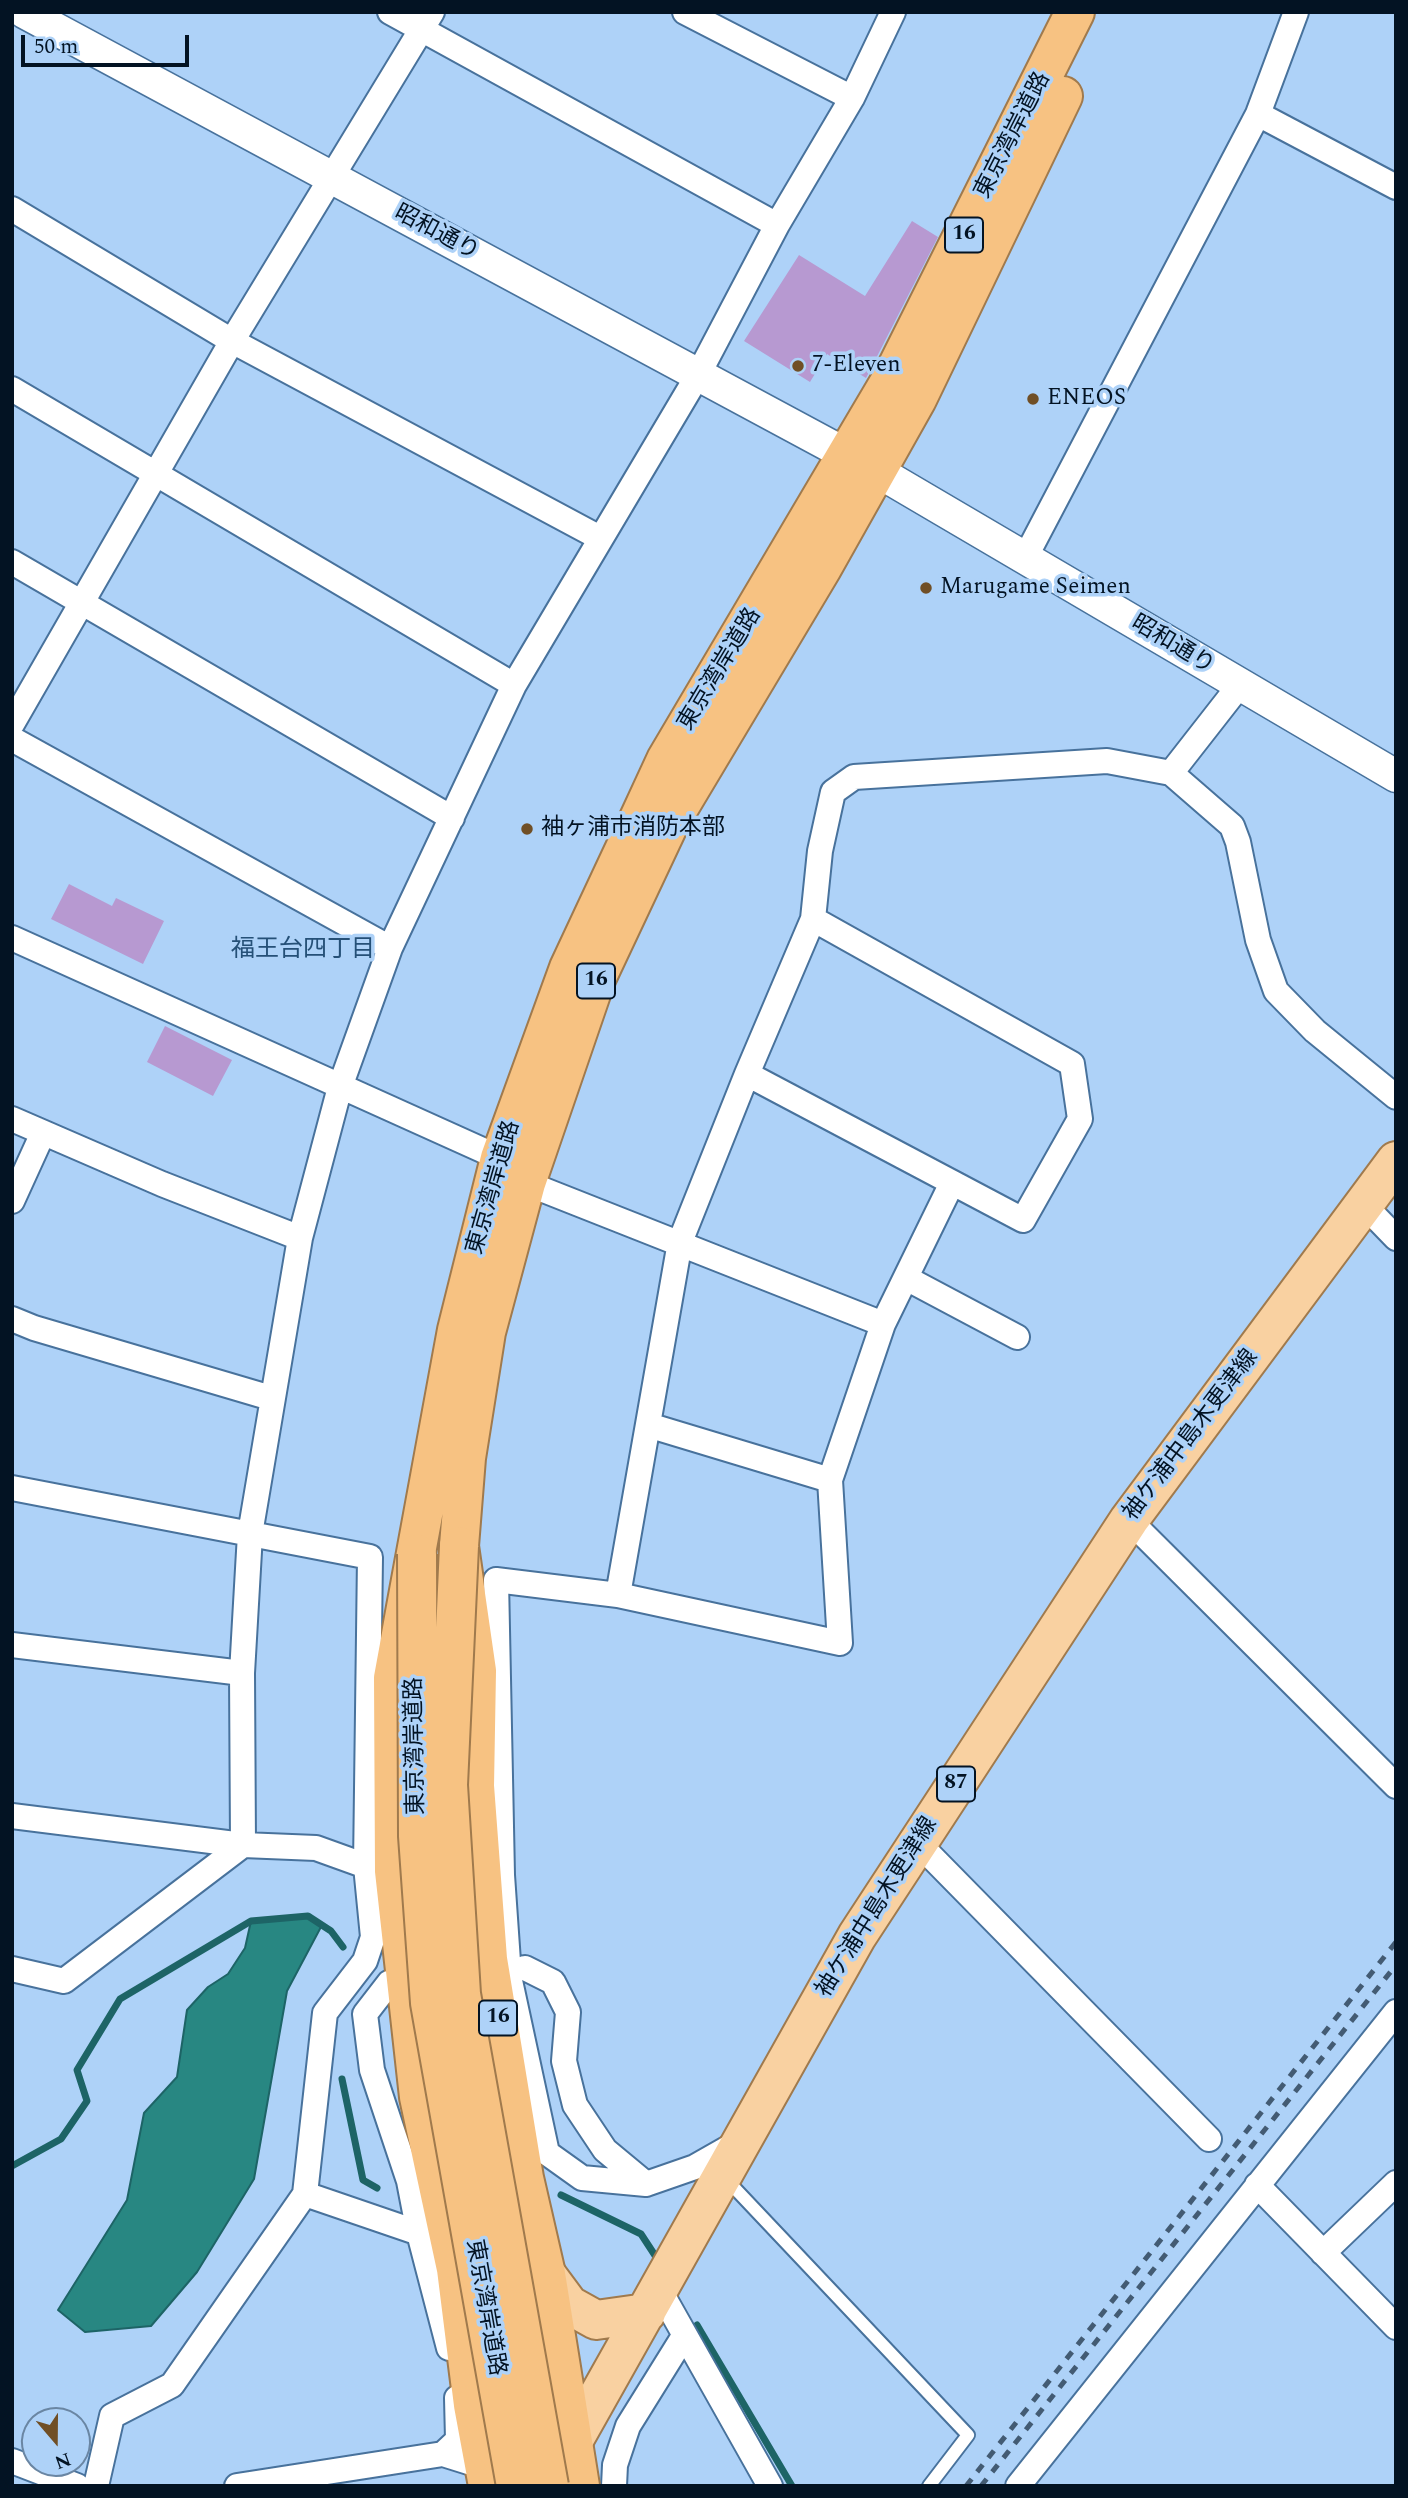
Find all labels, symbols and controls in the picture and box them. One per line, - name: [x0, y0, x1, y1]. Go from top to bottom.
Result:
- scale bar: [24, 21, 192, 65]
- text: 50 m: [34, 31, 78, 63]
- street label: 東京湾岸道路: [970, 68, 1058, 204]
- street label: 昭和通り: [389, 200, 483, 268]
- road number: 16: [945, 218, 983, 252]
- place label: 7-Eleven: [812, 352, 901, 380]
- marker: 7-Eleven: [790, 358, 806, 374]
- place label: ENEOS: [1047, 385, 1126, 413]
- marker: ENEOS: [1025, 391, 1041, 407]
- place label: Marugame Seimen: [940, 574, 1131, 602]
- marker: Marugame Seimen: [918, 580, 934, 596]
- street label: 東京湾岸道路: [674, 604, 768, 736]
- street label: 昭和通り: [1125, 610, 1219, 682]
- place label: 袖ヶ浦市消防本部: [541, 815, 725, 843]
- marker: 袖ヶ浦市消防本部: [519, 821, 535, 837]
- district label: 福王台四丁目: [231, 937, 375, 965]
- road number: 16: [577, 964, 615, 998]
- street label: 東京湾岸道路: [463, 1118, 527, 1258]
- street label: 袖ケ浦中島木更津線: [1119, 1345, 1265, 1527]
- street label: 東京湾岸道路: [402, 1677, 432, 1815]
- road number: 87: [937, 1766, 975, 1802]
- street label: 袖ケ浦中島木更津線: [811, 1813, 945, 2003]
- road number: 16: [479, 2000, 517, 2036]
- street label: 東京湾岸道路: [458, 2238, 510, 2378]
- north arrow: [21, 2407, 91, 2477]
- text: N: [50, 2444, 75, 2477]

